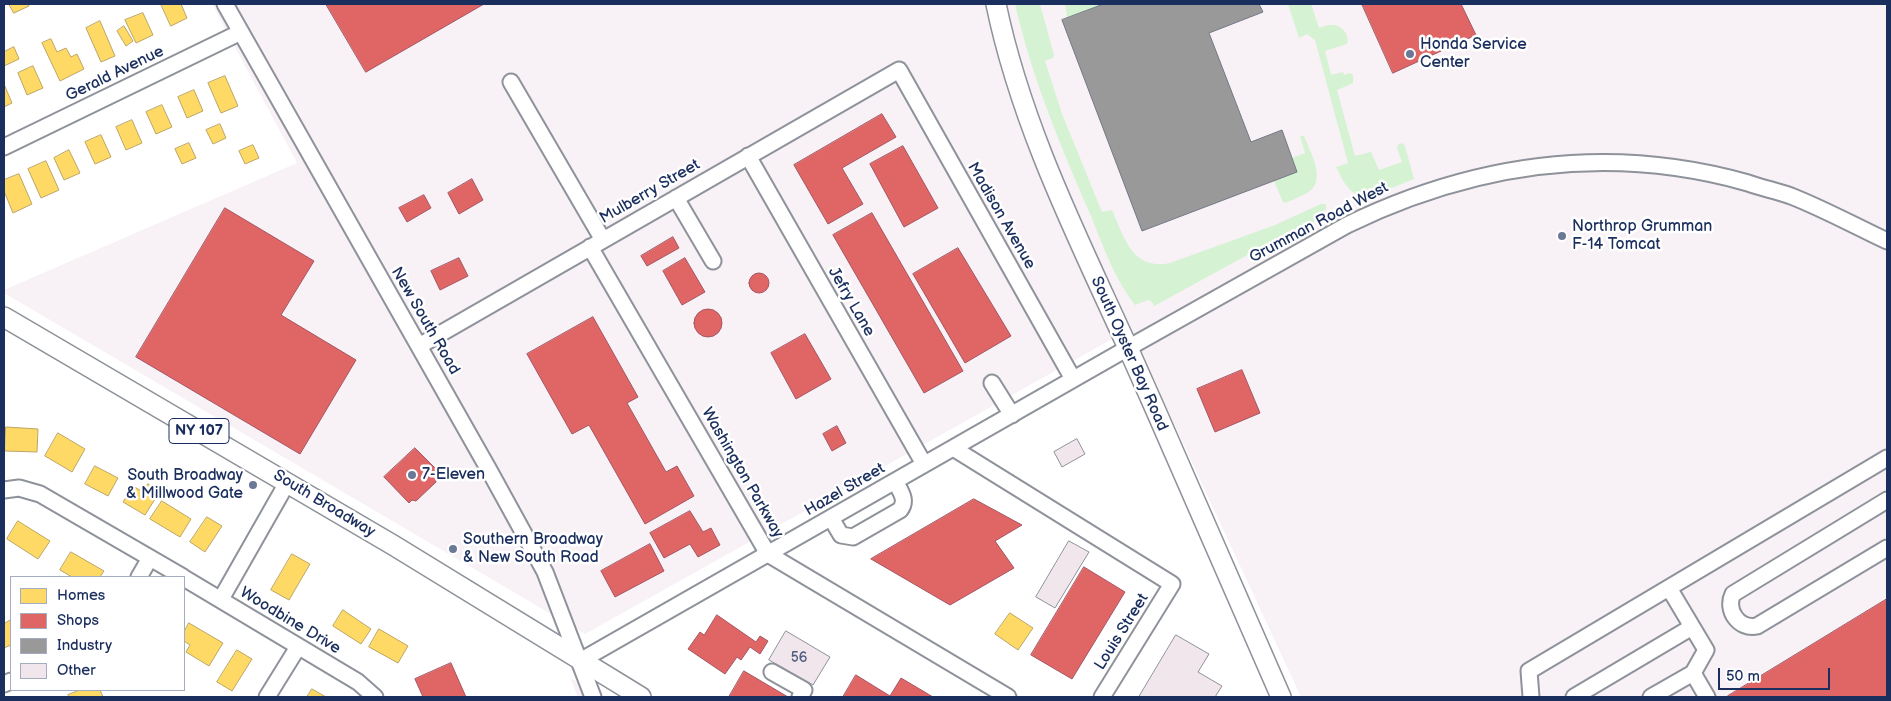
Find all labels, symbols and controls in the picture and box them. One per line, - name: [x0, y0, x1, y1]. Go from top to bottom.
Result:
- place label: Honda Service Center: [1420, 35, 1527, 73]
- street label: Gerald Avenue: [63, 42, 167, 106]
- marker: Honda Service Center: [1404, 48, 1416, 60]
- street label: Mulberry Street: [596, 156, 704, 228]
- street label: Madison Avenue: [963, 159, 1039, 273]
- street label: Grumman Road West: [1246, 178, 1392, 268]
- place label: Northrop Grumman F-14 Tomcat: [1572, 217, 1712, 255]
- marker: Northrop Grumman F-14 Tomcat: [1556, 230, 1568, 242]
- street label: New South Road: [386, 264, 464, 378]
- street label: Jefry Lane: [823, 264, 879, 340]
- street label: South Oyster Bay Road: [1086, 274, 1172, 434]
- street label: Washington Parkway: [697, 404, 787, 542]
- road number: NY 107: [169, 418, 229, 444]
- street label: Hazel Street: [801, 459, 889, 521]
- place label: 7-Eleven: [422, 465, 485, 485]
- place label: South Broadway & Millwood Gate: [126, 466, 243, 504]
- street label: South Broadway: [270, 466, 378, 542]
- marker: 7-Eleven: [406, 469, 418, 481]
- marker: South Broadway & Millwood Gate: [247, 479, 259, 491]
- place label: Southern Broadway & New South Road: [463, 530, 603, 568]
- marker: Southern Broadway & New South Road: [447, 543, 459, 555]
- legend: [10, 576, 185, 691]
- street label: Woodbine Drive: [236, 583, 344, 659]
- text: Homes: [57, 586, 105, 605]
- street label: Louis Street: [1091, 590, 1153, 674]
- text: Shops: [57, 611, 99, 630]
- text: Industry: [57, 636, 112, 655]
- house number: 56: [791, 650, 807, 666]
- scale bar: [1721, 658, 1834, 690]
- text: Other: [57, 661, 96, 680]
- text: 50 m: [1726, 667, 1760, 686]

